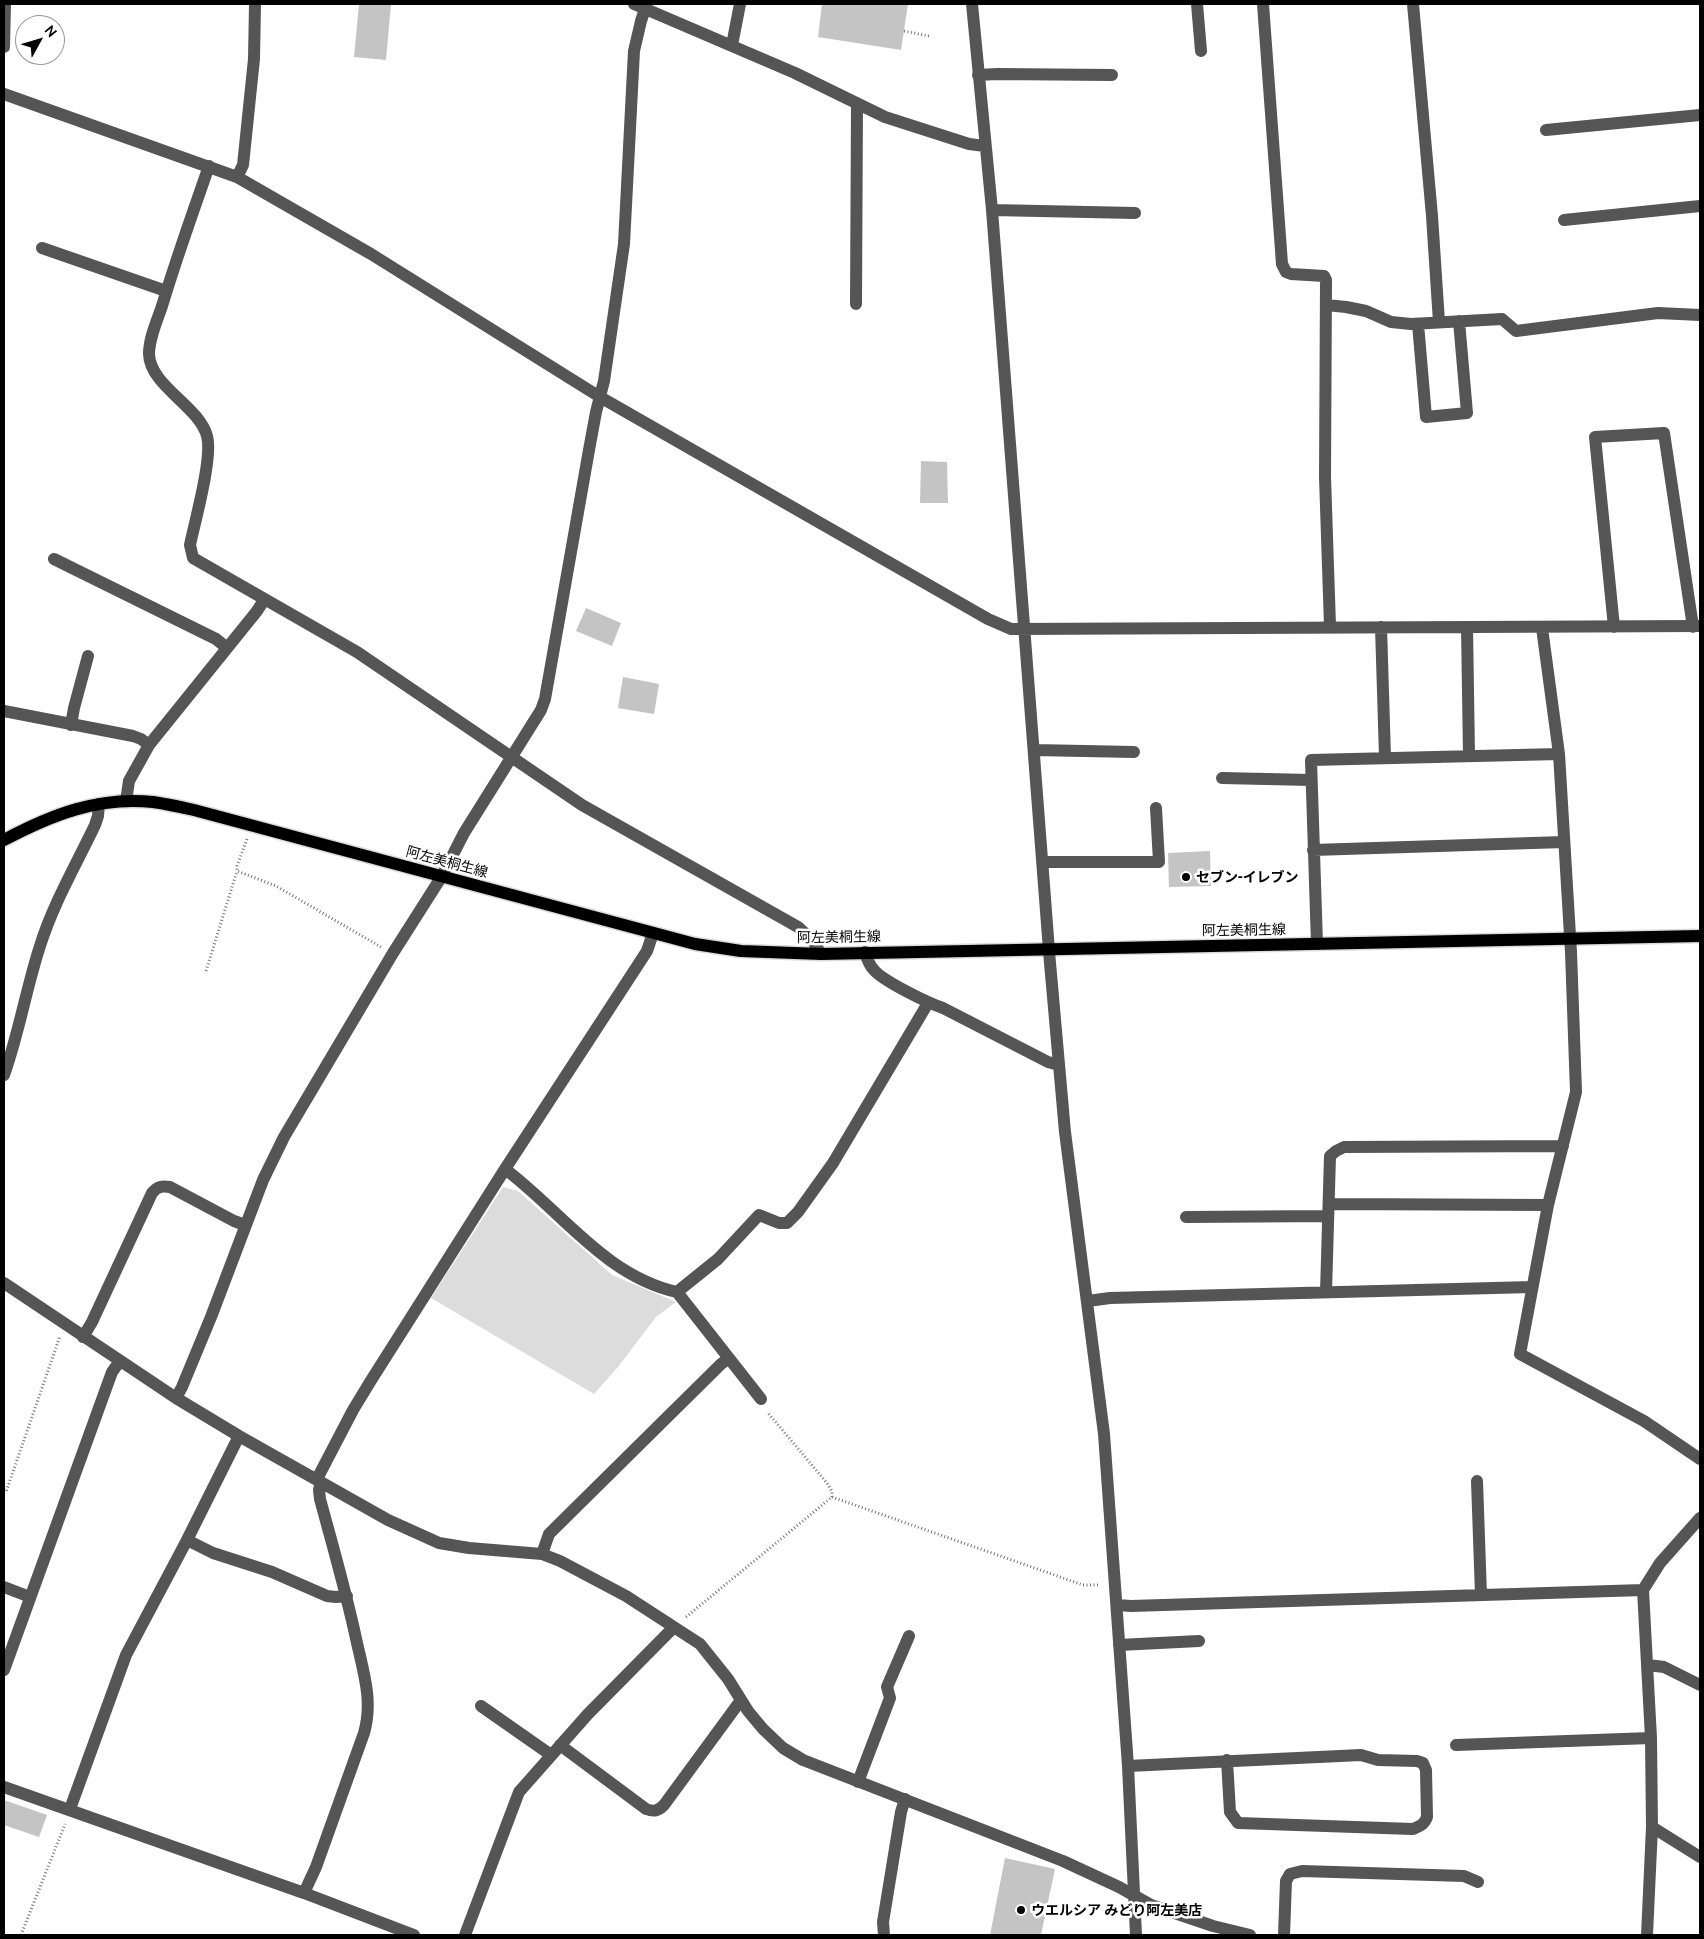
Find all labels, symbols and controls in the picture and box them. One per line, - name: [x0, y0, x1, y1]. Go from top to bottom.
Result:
- north arrow: [15, 15, 65, 65]
- text: N: [41, 22, 60, 40]
- street label: 阿左美桐生線: [404, 843, 490, 881]
- place label: セブン-イレブン: [1196, 869, 1299, 885]
- marker: セブン-イレブン: [1180, 871, 1192, 883]
- street label: 阿左美桐生線: [1202, 921, 1286, 939]
- street label: 阿左美桐生線: [797, 928, 881, 946]
- place label: ウエルシア みどり阿左美店: [1031, 1902, 1202, 1918]
- marker: ウエルシア みどり阿左美店: [1015, 1904, 1027, 1916]

